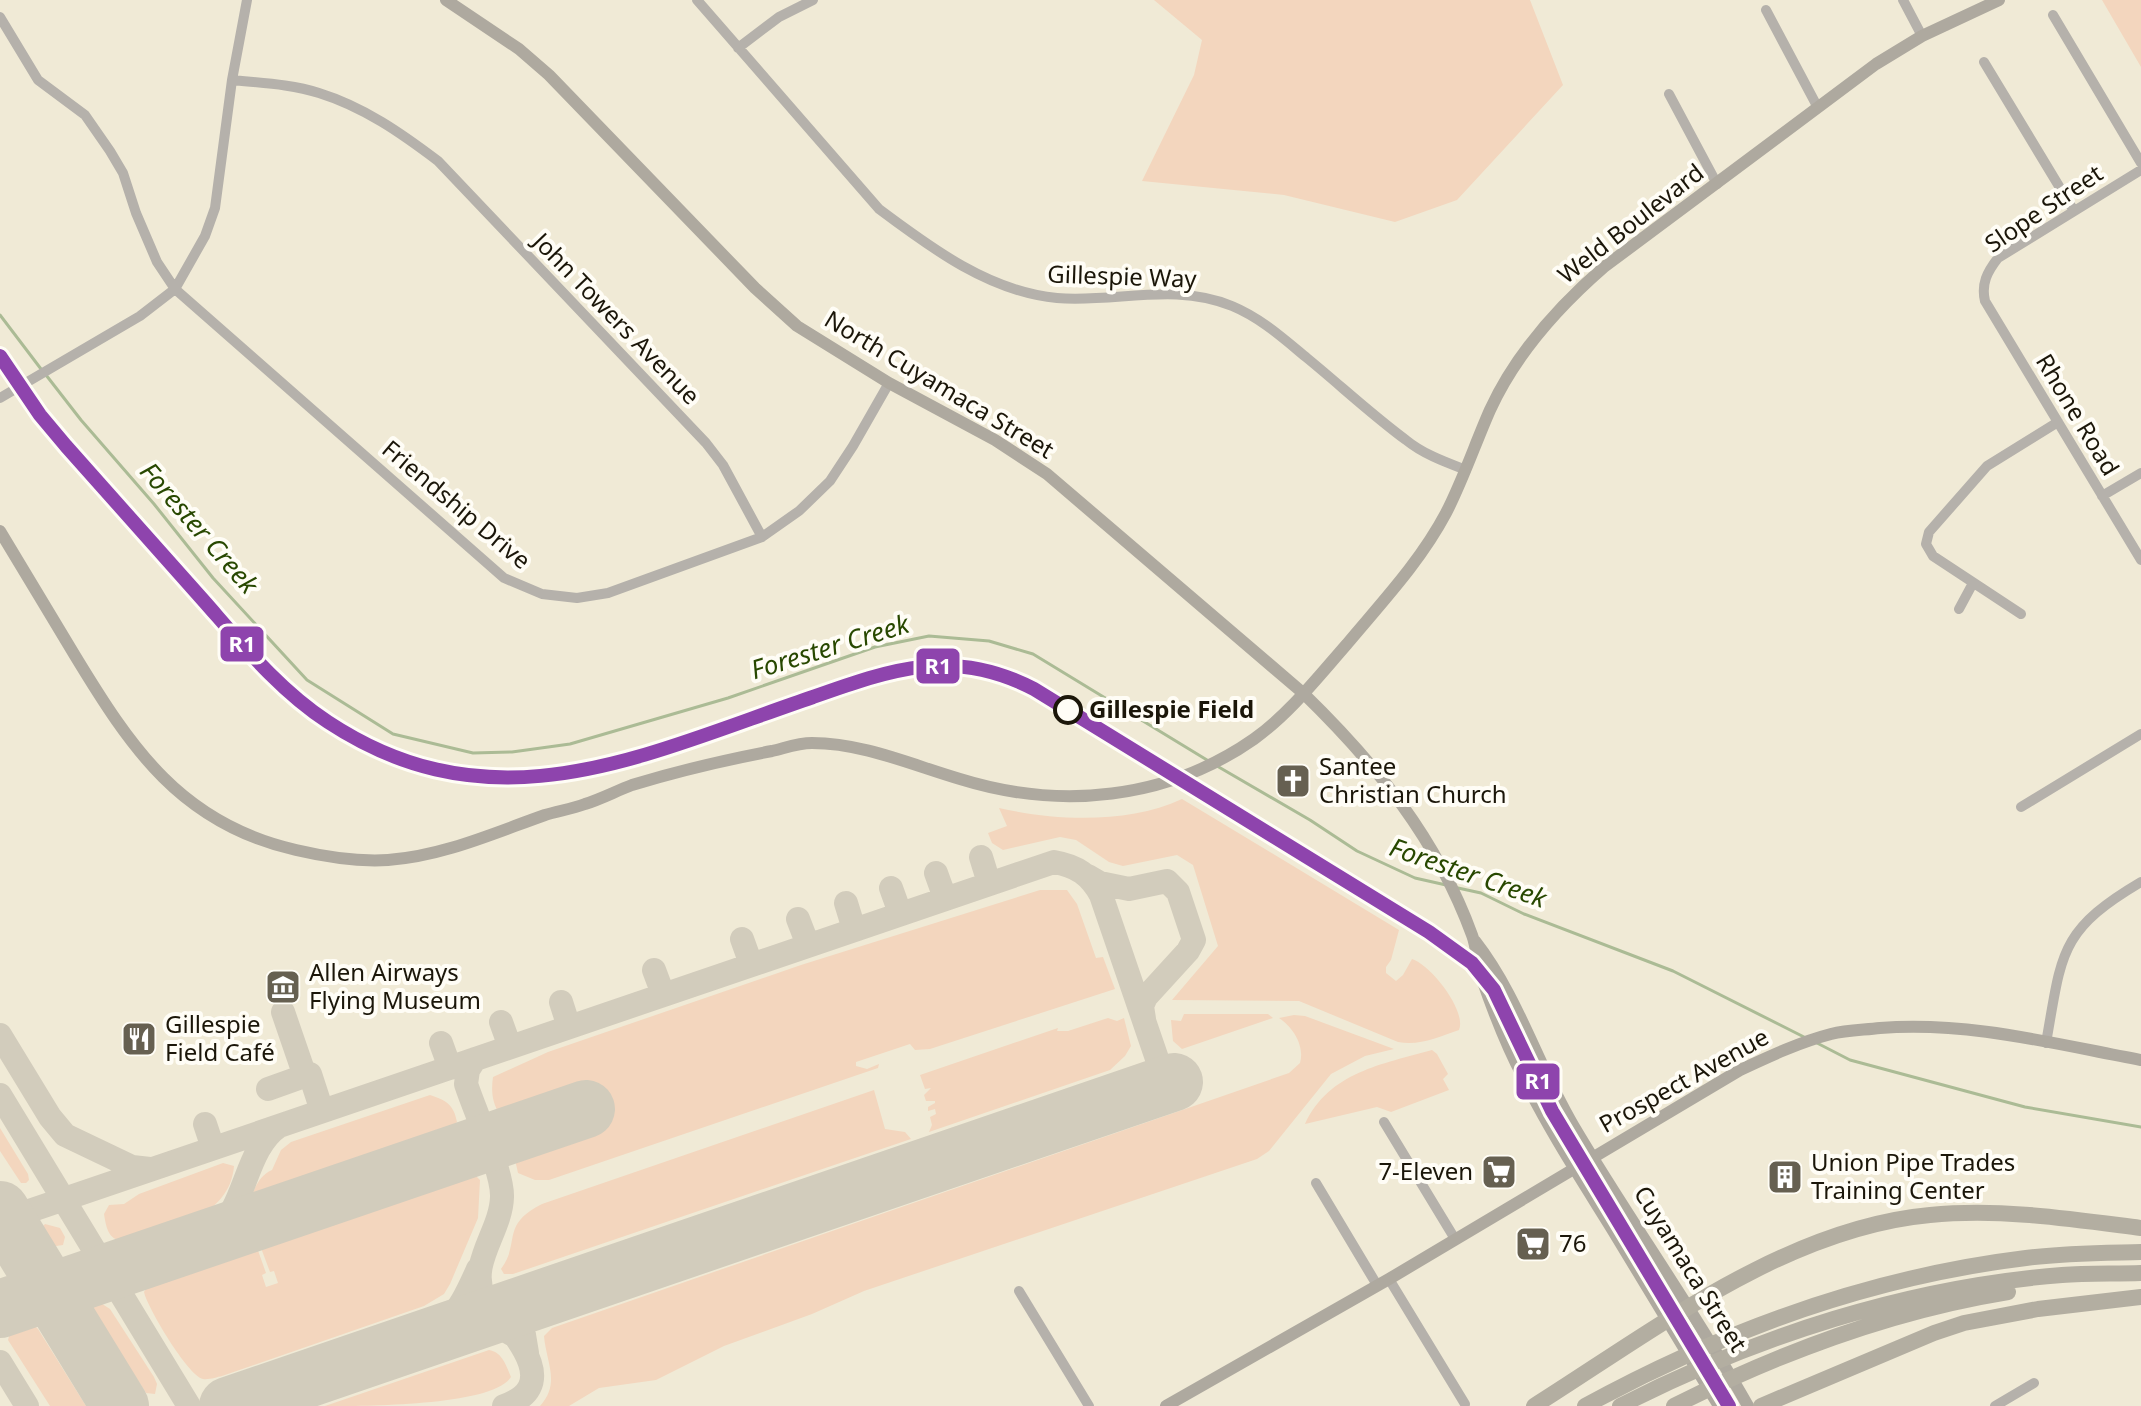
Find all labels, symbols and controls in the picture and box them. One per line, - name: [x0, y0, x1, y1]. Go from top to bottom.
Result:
- street label: Weld Boulevard: [1550, 155, 1710, 290]
- street label: Slope Street: [1978, 156, 2109, 259]
- street label: John Towers Avenue: [525, 223, 708, 411]
- street label: Gillespie Way: [1047, 256, 1198, 295]
- street label: North Cuyamaca Street: [819, 302, 1061, 466]
- street label: Rhone Road: [2029, 347, 2128, 481]
- street label: Friendship Drive: [376, 432, 538, 576]
- water label: Forester Creek: [132, 454, 268, 602]
- water label: Forester Creek: [746, 605, 914, 687]
- line badge: R1: [219, 625, 265, 663]
- text: R1: [228, 628, 256, 658]
- line badge: R1: [915, 647, 961, 685]
- text: R1: [924, 650, 952, 680]
- place label: Gillespie Field: [1089, 692, 1254, 725]
- marker: Gillespie Field: [1054, 696, 1082, 724]
- place label: Santee Christian Church: [1319, 749, 1507, 810]
- church icon: Santee Christian Church: [1274, 762, 1312, 800]
- water label: Forester Creek: [1385, 828, 1553, 916]
- place label: Allen Airways Flying Museum: [309, 955, 481, 1016]
- museum icon: Allen Airways Flying Museum: [264, 968, 302, 1006]
- place label: Gillespie Field Café: [165, 1007, 275, 1068]
- street label: Prospect Avenue: [1593, 1019, 1774, 1140]
- restaurant icon: Gillespie Field Café: [120, 1020, 158, 1058]
- line badge: R1: [1515, 1062, 1561, 1101]
- text: R1: [1524, 1065, 1552, 1095]
- place label: Union Pipe Trades Training Center: [1811, 1145, 2015, 1206]
- supermarket icon: 7-Eleven: [1480, 1153, 1518, 1191]
- place label: 7-Eleven: [1378, 1154, 1473, 1187]
- building icon: Union Pipe Trades Training Center: [1766, 1158, 1804, 1196]
- street label: Cuyamaca Street: [1627, 1179, 1756, 1358]
- supermarket icon: 76: [1514, 1225, 1552, 1263]
- place label: 76: [1559, 1226, 1586, 1259]

